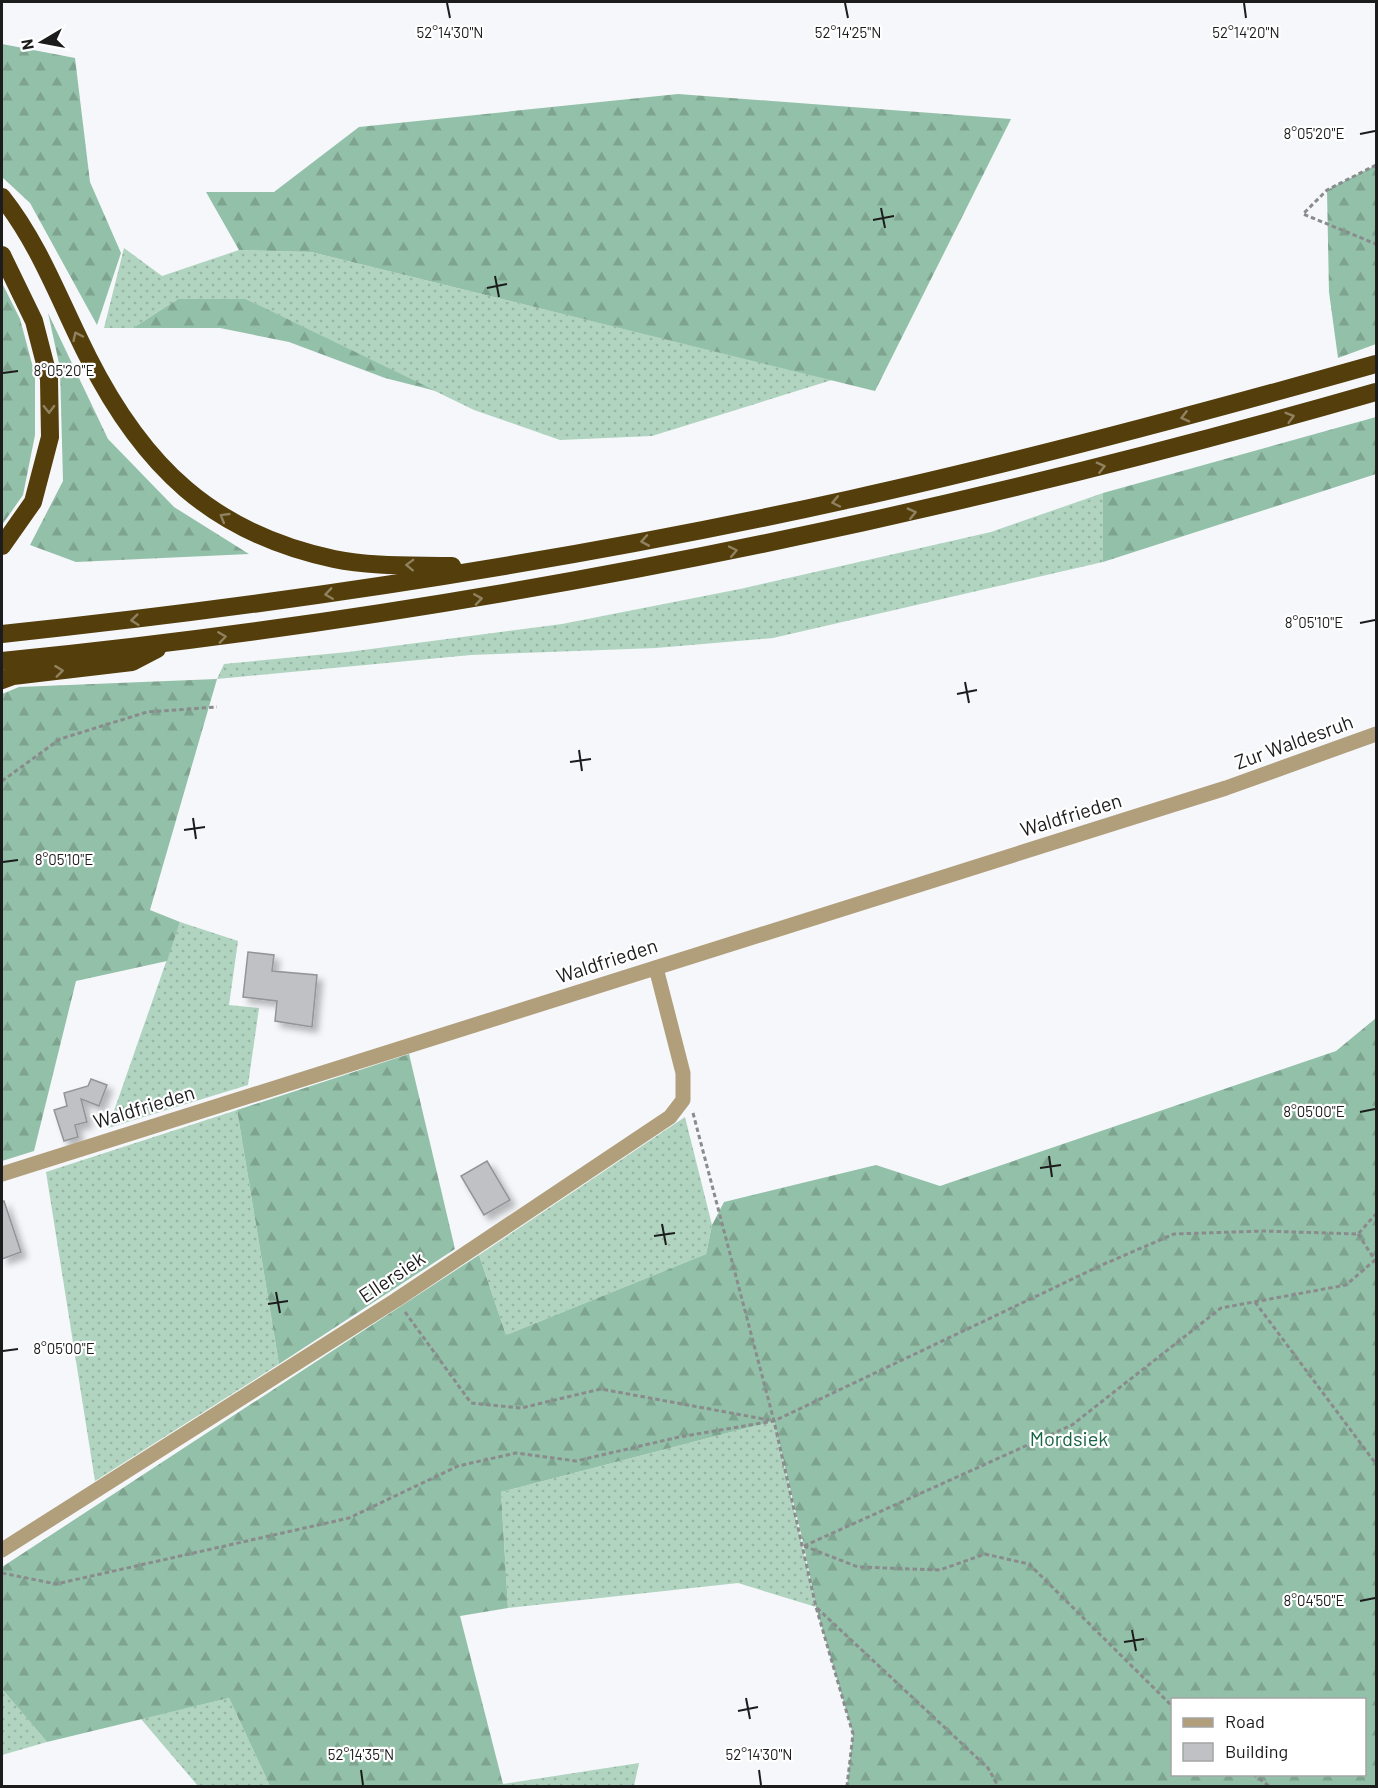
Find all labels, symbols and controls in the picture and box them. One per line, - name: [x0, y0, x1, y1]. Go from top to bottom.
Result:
- north arrow: [12, 12, 72, 72]
- text: 52°14'30"N: [416, 23, 484, 41]
- text: 52°14'25"N: [815, 23, 881, 41]
- text: 52°14'20"N: [1212, 23, 1280, 41]
- text: N: [16, 38, 37, 52]
- text: 8°05'20"E: [1283, 124, 1345, 142]
- one-way arrow: [73, 331, 85, 342]
- text: 8°05'20"E: [33, 361, 95, 379]
- one-way arrow: [43, 404, 55, 413]
- one-way arrow: [1181, 410, 1191, 423]
- one-way arrow: [1285, 411, 1295, 424]
- one-way arrow: [1096, 462, 1106, 475]
- one-way arrow: [832, 495, 842, 508]
- one-way arrow: [907, 507, 917, 520]
- one-way arrow: [220, 512, 230, 524]
- one-way arrow: [641, 534, 650, 546]
- one-way arrow: [728, 546, 738, 559]
- one-way arrow: [406, 559, 415, 571]
- one-way arrow: [324, 588, 333, 600]
- one-way arrow: [473, 593, 482, 605]
- one-way arrow: [131, 613, 140, 626]
- text: 8°05'10"E: [1285, 613, 1343, 631]
- one-way arrow: [218, 631, 227, 643]
- one-way arrow: [54, 665, 64, 677]
- street label: Zur Waldesruh: [1231, 709, 1356, 774]
- street label: Waldfrieden: [1017, 787, 1124, 841]
- text: 8°05'10"E: [35, 850, 93, 868]
- street label: Waldfrieden: [553, 932, 660, 988]
- street label: Waldfrieden: [90, 1079, 197, 1133]
- text: 8°05'00"E: [1283, 1102, 1345, 1120]
- street label: Ellersiek: [354, 1245, 429, 1307]
- text: 8°05'00"E: [33, 1339, 95, 1357]
- park label: Mordsiek: [1030, 1426, 1108, 1450]
- text: 8°04'50"E: [1283, 1591, 1345, 1609]
- legend: [1171, 1698, 1366, 1776]
- text: Road: [1225, 1710, 1265, 1732]
- text: Building: [1225, 1740, 1288, 1762]
- text: 52°14'35"N: [328, 1745, 394, 1763]
- text: 52°14'30"N: [725, 1745, 793, 1763]

